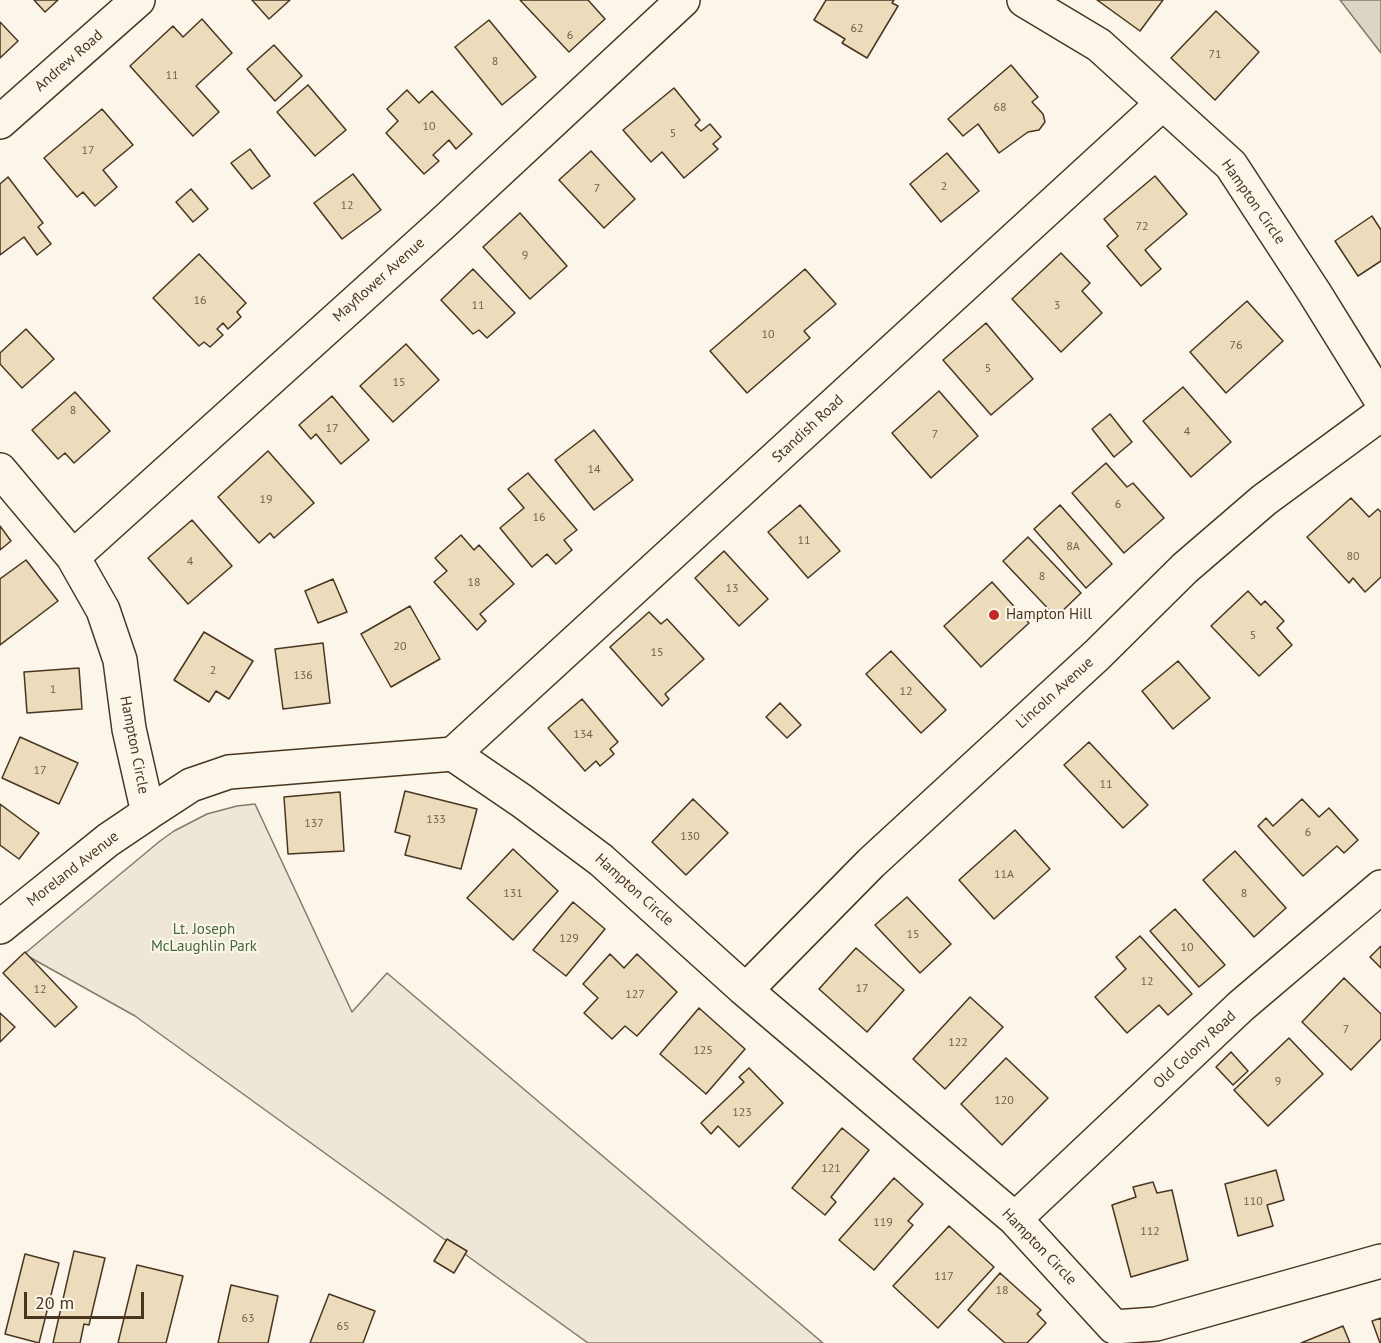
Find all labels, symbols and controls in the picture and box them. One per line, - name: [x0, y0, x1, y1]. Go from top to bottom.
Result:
- house number: 62: [850, 22, 864, 36]
- street label: Andrew Road: [31, 27, 107, 95]
- house number: 6: [567, 29, 573, 43]
- house number: 71: [1208, 48, 1222, 62]
- house number: 8: [492, 55, 498, 69]
- house number: 11: [165, 69, 179, 83]
- house number: 68: [993, 101, 1007, 115]
- house number: 10: [422, 120, 436, 134]
- house number: 5: [670, 127, 676, 141]
- house number: 17: [81, 144, 95, 158]
- street label: Hampton Circle: [1217, 156, 1289, 248]
- house number: 2: [941, 180, 947, 194]
- house number: 7: [594, 182, 600, 196]
- house number: 12: [340, 199, 354, 213]
- house number: 72: [1135, 220, 1149, 234]
- street label: Mayflower Avenue: [329, 234, 429, 326]
- house number: 9: [522, 249, 528, 263]
- house number: 16: [193, 294, 207, 308]
- house number: 11: [471, 299, 485, 313]
- house number: 3: [1054, 299, 1060, 313]
- house number: 10: [761, 328, 775, 342]
- house number: 76: [1229, 339, 1243, 353]
- house number: 5: [985, 362, 991, 376]
- house number: 15: [392, 376, 406, 390]
- street label: Standish Road: [769, 391, 847, 467]
- house number: 8: [70, 404, 76, 418]
- house number: 17: [325, 422, 339, 436]
- house number: 4: [1184, 425, 1190, 439]
- house number: 7: [932, 428, 938, 442]
- house number: 14: [587, 463, 601, 477]
- house number: 19: [259, 493, 273, 507]
- house number: 6: [1115, 498, 1121, 512]
- house number: 16: [532, 511, 546, 525]
- house number: 11: [797, 534, 811, 548]
- house number: 8A: [1066, 540, 1080, 554]
- house number: 80: [1346, 550, 1360, 564]
- house number: 4: [187, 555, 193, 569]
- house number: 8: [1039, 570, 1045, 584]
- house number: 18: [467, 576, 481, 590]
- house number: 13: [725, 582, 739, 596]
- place label: Hampton Hill: [1006, 606, 1092, 624]
- marker: Hampton Hill: [987, 608, 1001, 622]
- house number: 5: [1250, 629, 1256, 643]
- house number: 20: [393, 640, 407, 654]
- house number: 15: [650, 646, 664, 660]
- street label: Lincoln Avenue: [1013, 654, 1097, 732]
- house number: 2: [210, 664, 216, 678]
- house number: 136: [293, 669, 313, 683]
- house number: 1: [50, 683, 56, 697]
- house number: 12: [899, 685, 913, 699]
- street label: Hampton Circle: [116, 694, 152, 796]
- house number: 134: [573, 728, 593, 742]
- house number: 17: [33, 764, 47, 778]
- house number: 11: [1099, 778, 1113, 792]
- house number: 133: [426, 813, 446, 827]
- house number: 137: [304, 817, 324, 831]
- house number: 6: [1305, 826, 1311, 840]
- street label: Moreland Avenue: [23, 828, 123, 910]
- house number: 130: [680, 830, 700, 844]
- street label: Hampton Circle: [591, 850, 677, 930]
- house number: 11A: [994, 868, 1014, 882]
- house number: 131: [503, 887, 523, 901]
- house number: 8: [1241, 887, 1247, 901]
- park label: Lt. Joseph McLaughlin Park: [151, 921, 257, 956]
- house number: 15: [906, 928, 920, 942]
- house number: 129: [559, 932, 579, 946]
- house number: 10: [1180, 941, 1194, 955]
- house number: 12: [1140, 975, 1154, 989]
- house number: 17: [855, 982, 869, 996]
- house number: 12: [33, 983, 47, 997]
- house number: 127: [625, 988, 645, 1002]
- street label: Old Colony Road: [1150, 1007, 1240, 1093]
- house number: 7: [1343, 1023, 1349, 1037]
- house number: 122: [948, 1036, 968, 1050]
- house number: 125: [693, 1044, 713, 1058]
- house number: 9: [1275, 1075, 1281, 1089]
- house number: 120: [994, 1094, 1014, 1108]
- house number: 123: [732, 1106, 752, 1120]
- house number: 121: [821, 1162, 841, 1176]
- house number: 110: [1243, 1195, 1263, 1209]
- street label: Hampton Circle: [998, 1205, 1080, 1289]
- house number: 119: [873, 1216, 893, 1230]
- house number: 112: [1140, 1225, 1160, 1239]
- house number: 117: [934, 1270, 954, 1284]
- scale bar: [27, 1280, 147, 1318]
- house number: 18: [995, 1284, 1009, 1298]
- text: 20 m: [35, 1291, 74, 1314]
- house number: 63: [241, 1312, 255, 1326]
- house number: 65: [336, 1320, 350, 1334]

